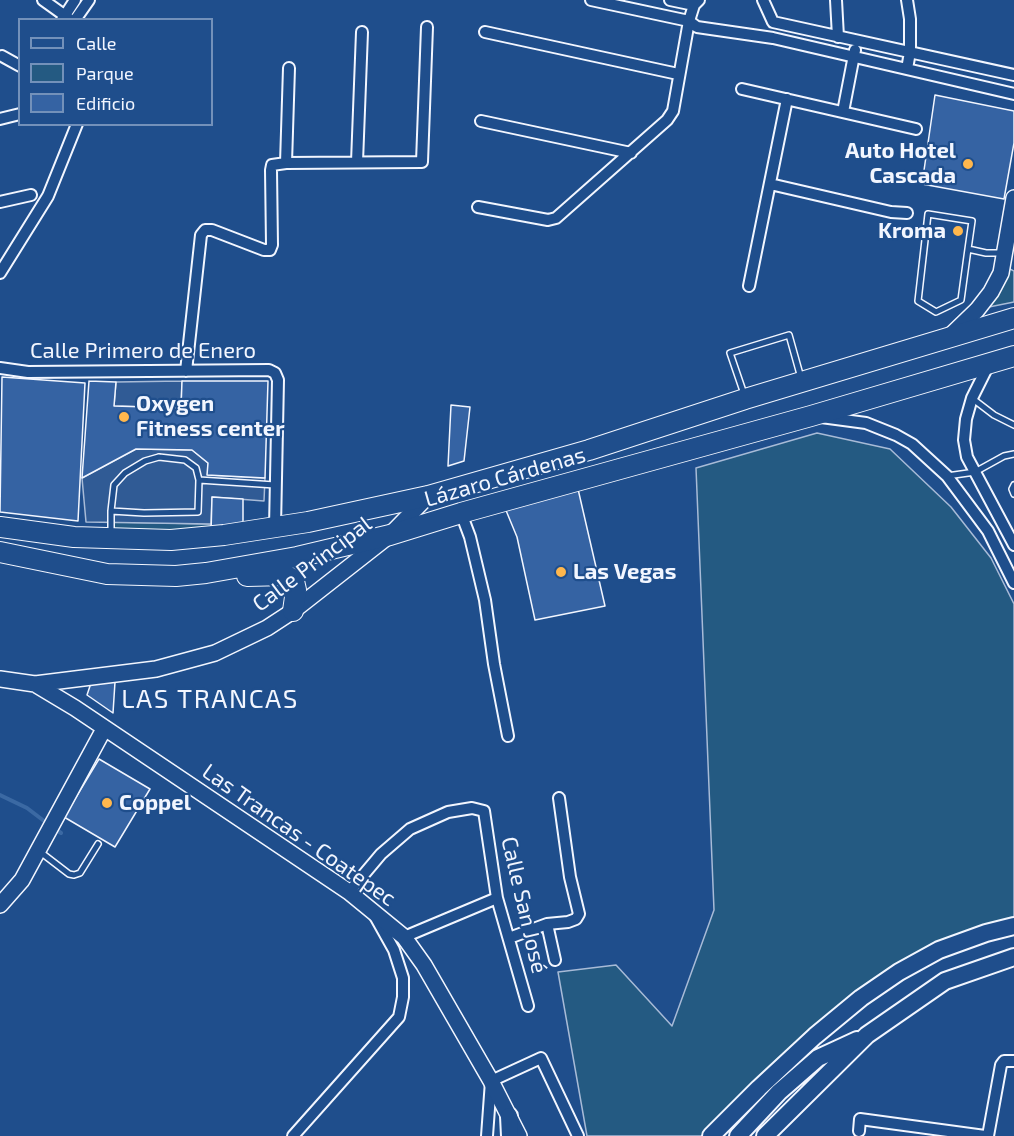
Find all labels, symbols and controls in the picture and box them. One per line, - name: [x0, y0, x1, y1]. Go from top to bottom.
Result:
- legend: [18, 18, 213, 126]
- text: Calle: [76, 32, 117, 54]
- text: Parque: [76, 62, 134, 84]
- text: Edificio: [76, 92, 135, 114]
- place label: Auto Hotel Cascada: [845, 138, 956, 190]
- marker: Auto Hotel Cascada: [961, 157, 975, 171]
- place label: Kroma: [878, 218, 946, 244]
- marker: Kroma: [951, 224, 965, 238]
- street label: Calle Primero de Enero: [30, 338, 256, 364]
- place label: Oxygen Fitness center: [136, 391, 285, 442]
- marker: Oxygen Fitness center: [117, 410, 131, 424]
- street label: Lázaro Cárdenas: [421, 441, 589, 513]
- street label: Calle Principal: [247, 511, 377, 617]
- place label: Las Vegas: [573, 559, 676, 585]
- marker: Las Vegas: [554, 565, 568, 579]
- district label: LAS TRANCAS: [121, 683, 299, 715]
- street label: Las Trancas - Coatepec: [197, 758, 401, 912]
- place label: Coppel: [119, 790, 191, 816]
- marker: Coppel: [100, 796, 114, 810]
- street label: Calle San José: [495, 834, 553, 976]

